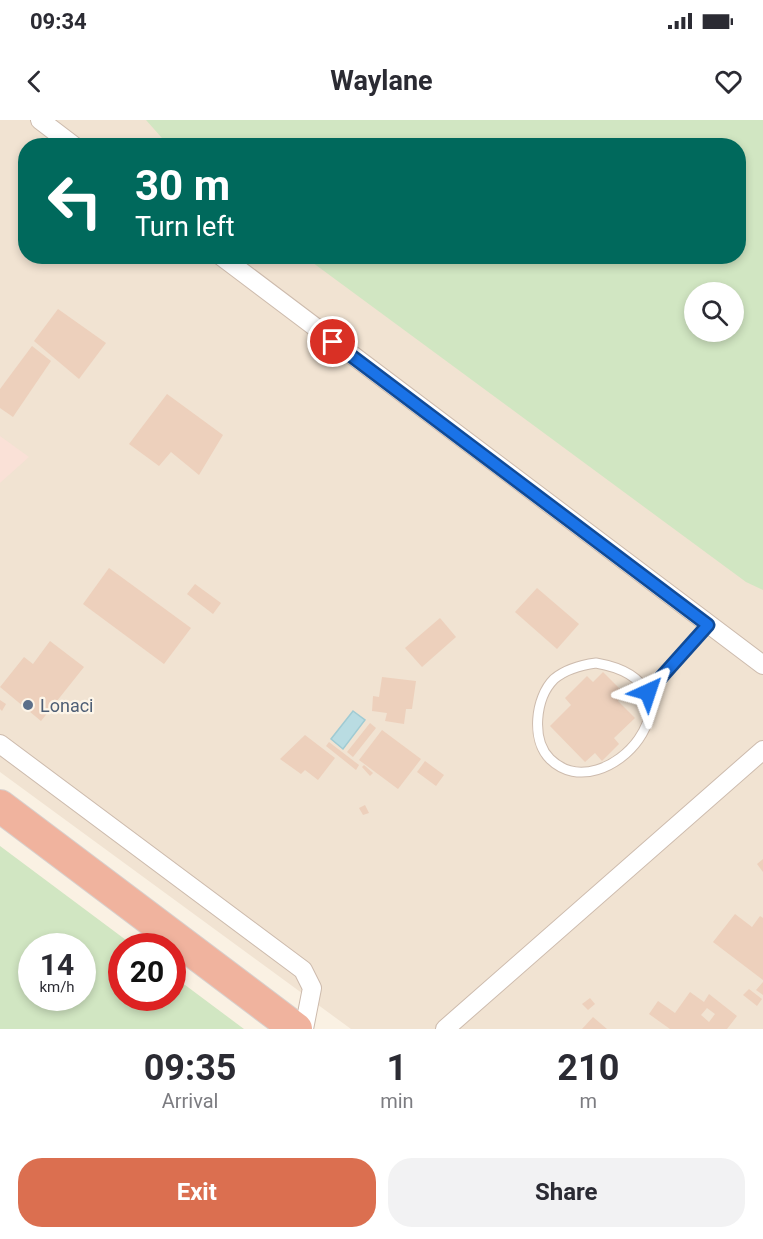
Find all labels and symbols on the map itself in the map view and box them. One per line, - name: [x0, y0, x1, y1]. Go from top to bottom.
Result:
- pin: [307, 316, 358, 367]
- position arrow: [616, 660, 680, 724]
- place label: Lonaci: [40, 695, 94, 716]
- marker: Lonaci: [21, 698, 35, 712]
- speed limit sign: 20: [108, 933, 186, 1011]

